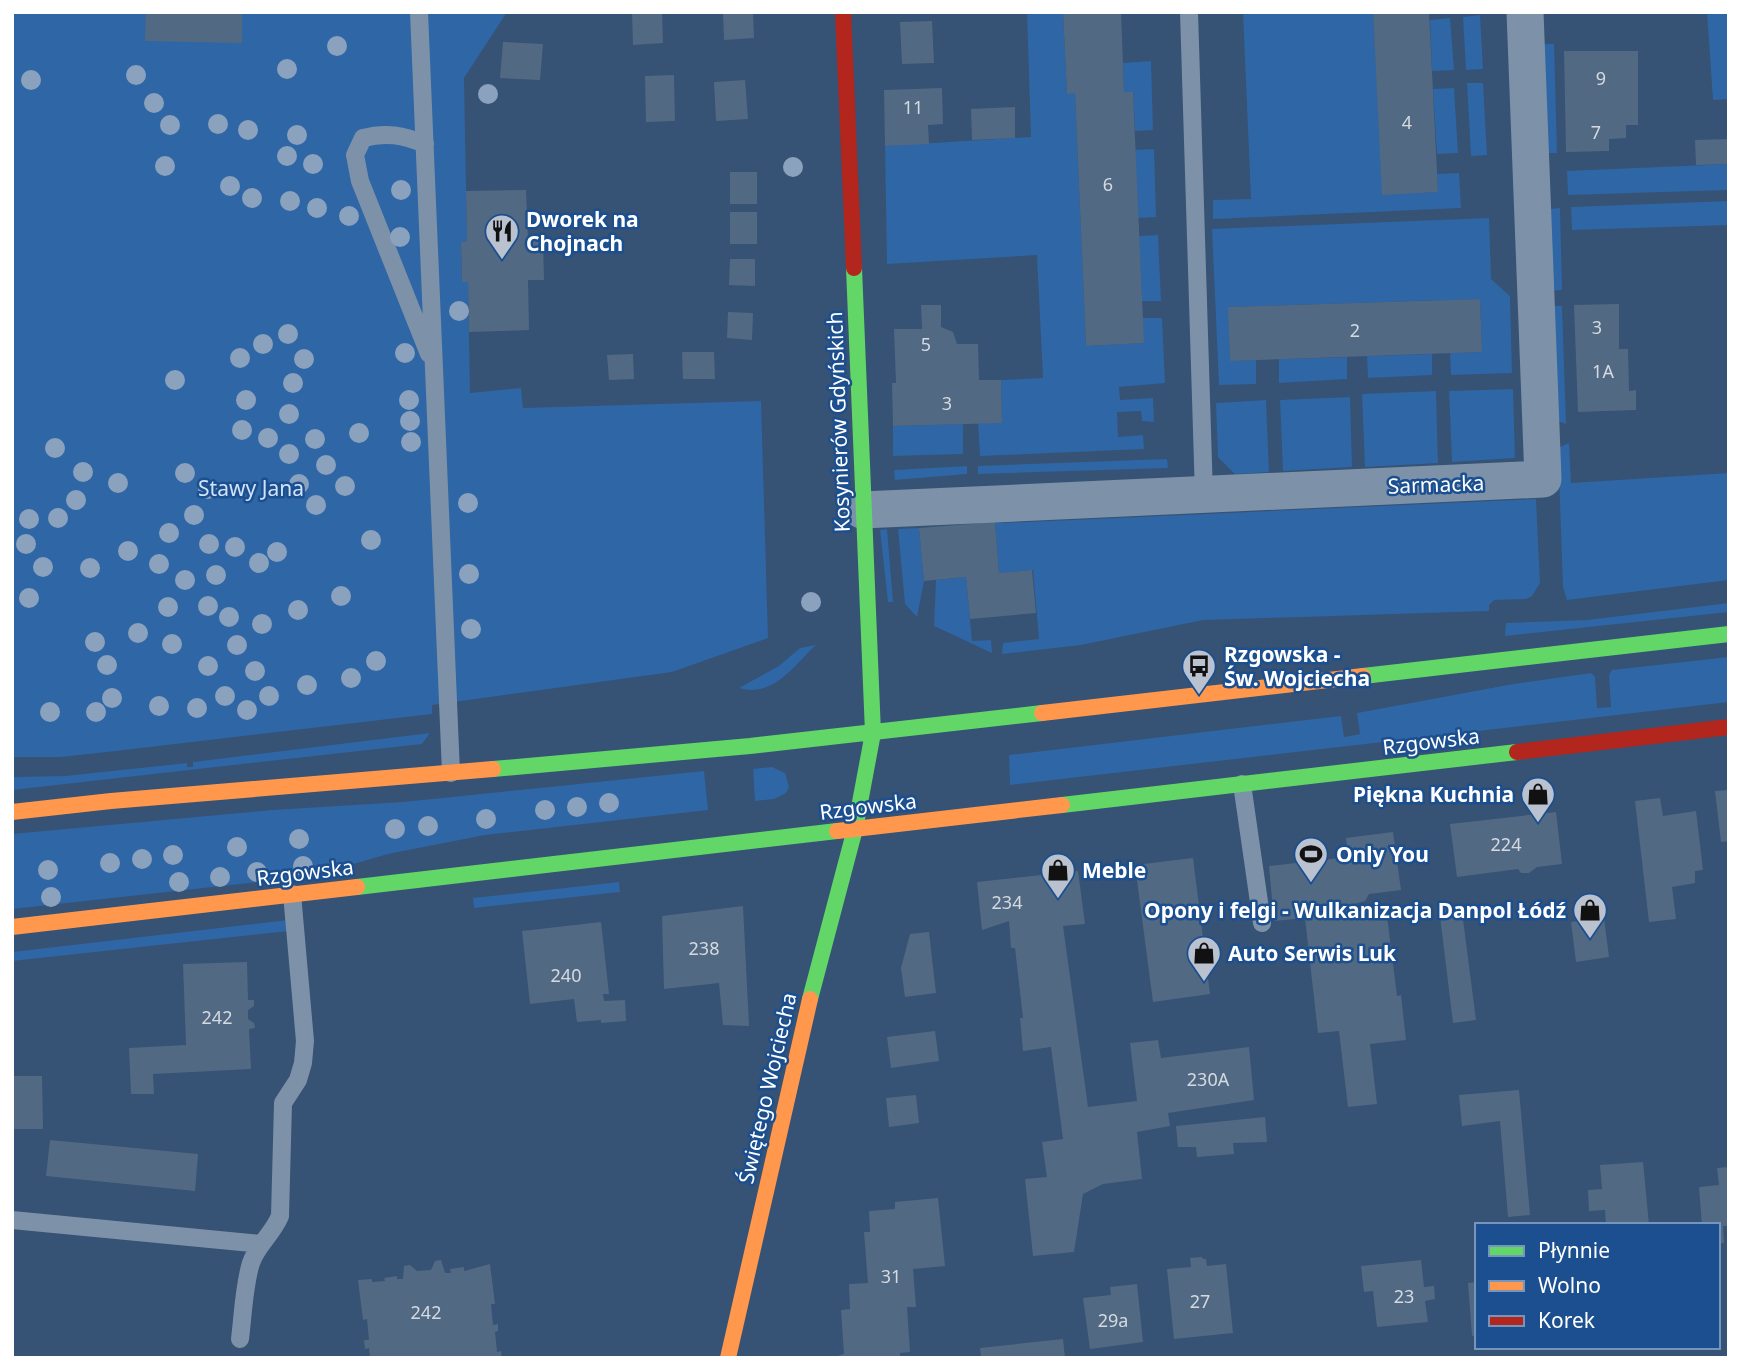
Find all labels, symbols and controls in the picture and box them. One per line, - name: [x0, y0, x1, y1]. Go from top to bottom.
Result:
- house number: 9: [1596, 66, 1606, 90]
- house number: 11: [903, 95, 923, 119]
- house number: 4: [1402, 110, 1412, 134]
- house number: 7: [1591, 120, 1601, 144]
- house number: 6: [1103, 172, 1113, 196]
- place label: Dworek na Chojnach: [526, 205, 639, 257]
- restaurant icon: Dworek na Chojnach: [483, 212, 521, 261]
- street label: Kosynierów Gdyńskich: [820, 311, 856, 533]
- house number: 3: [1592, 315, 1602, 339]
- house number: 2: [1350, 318, 1360, 342]
- house number: 5: [921, 332, 931, 356]
- house number: 1A: [1592, 359, 1614, 383]
- house number: 3: [942, 391, 952, 415]
- street label: Sarmacka: [1387, 468, 1485, 500]
- park label: Stawy Jana: [198, 474, 304, 502]
- place label: Rzgowska - Św. Wojciecha: [1224, 640, 1370, 692]
- bus stop icon: Rzgowska - Św. Wojciecha: [1180, 647, 1218, 696]
- street label: Rzgowska: [1381, 721, 1481, 761]
- shop icon: Piękna Kuchnia: [1519, 775, 1557, 824]
- place label: Piękna Kuchnia: [1353, 780, 1514, 808]
- street label: Rzgowska: [818, 786, 918, 826]
- house number: 224: [1491, 832, 1521, 856]
- sports icon: Only You: [1292, 835, 1330, 884]
- place label: Only You: [1336, 840, 1429, 868]
- shop icon: Meble: [1039, 851, 1077, 900]
- street label: Rzgowska: [255, 852, 355, 892]
- place label: Meble: [1082, 856, 1146, 884]
- house number: 234: [992, 890, 1022, 914]
- shop icon: Opony i felgi - Wulkanizacja Danpol Łódź: [1571, 891, 1609, 940]
- place label: Opony i felgi - Wulkanizacja Danpol Łódź: [1144, 896, 1566, 924]
- shop icon: Auto Serwis Luk: [1185, 934, 1223, 983]
- house number: 238: [689, 936, 719, 960]
- place label: Auto Serwis Luk: [1228, 939, 1397, 967]
- house number: 240: [551, 963, 581, 987]
- street label: Świętego Wojciecha: [731, 990, 803, 1186]
- house number: 242: [202, 1005, 232, 1029]
- house number: 230A: [1187, 1067, 1230, 1091]
- legend: [1475, 1223, 1720, 1349]
- text: Płynnie: [1538, 1236, 1610, 1264]
- house number: 31: [881, 1264, 901, 1288]
- text: Wolno: [1538, 1271, 1601, 1299]
- house number: 23: [1394, 1284, 1414, 1308]
- house number: 27: [1190, 1289, 1210, 1313]
- house number: 242: [411, 1300, 441, 1324]
- text: Korek: [1538, 1306, 1596, 1334]
- house number: 29a: [1098, 1308, 1128, 1332]

